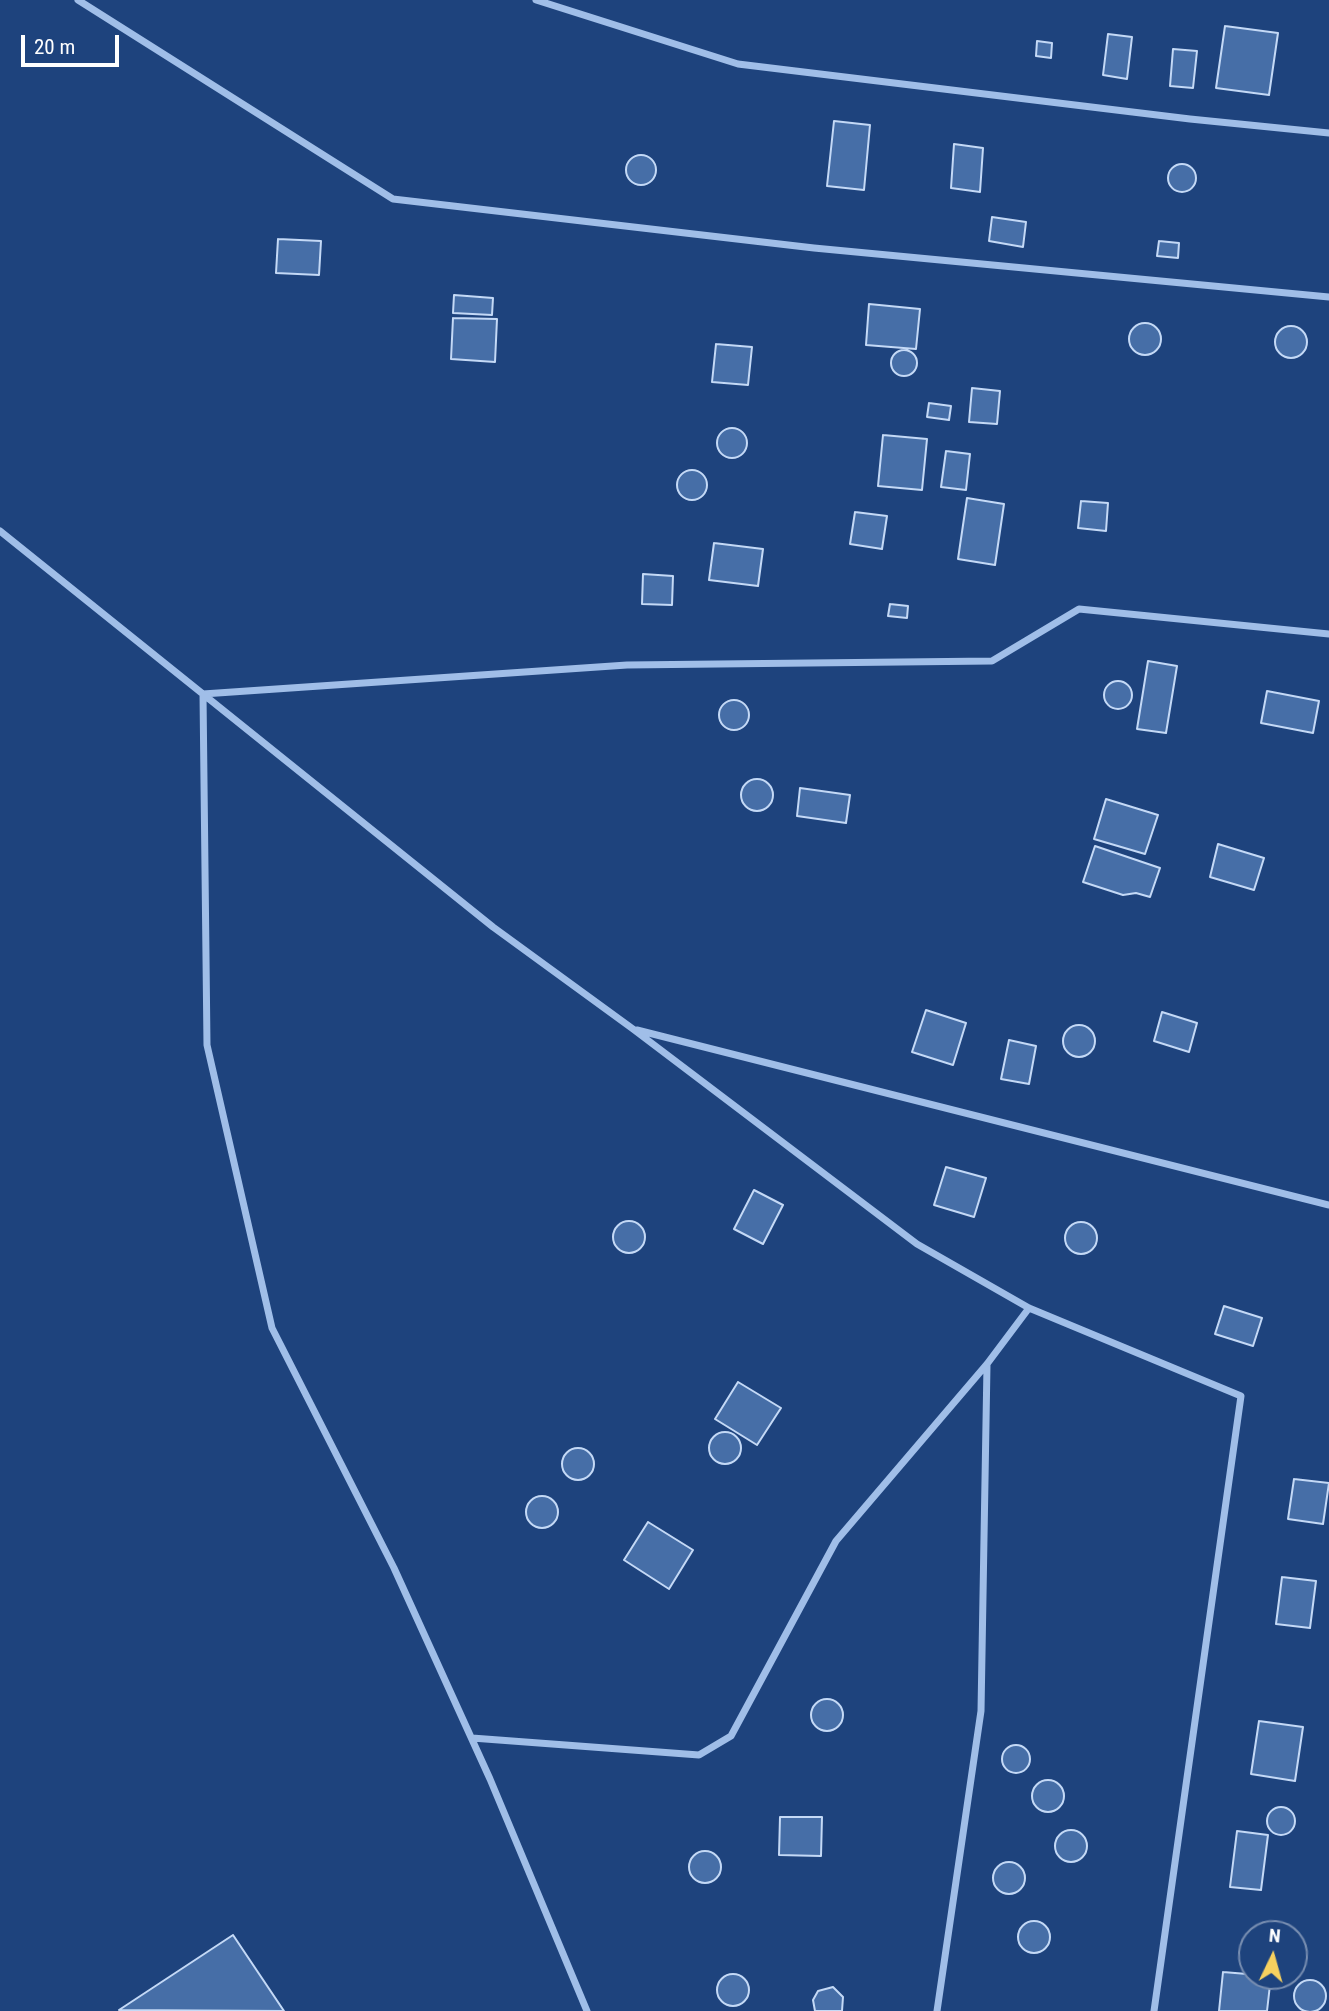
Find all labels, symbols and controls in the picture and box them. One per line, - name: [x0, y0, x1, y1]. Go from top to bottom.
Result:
- scale bar: [24, 21, 122, 65]
- text: 20 m: [34, 35, 75, 59]
- north arrow: [1238, 1920, 1308, 1990]
- text: N: [1268, 1924, 1281, 1948]

